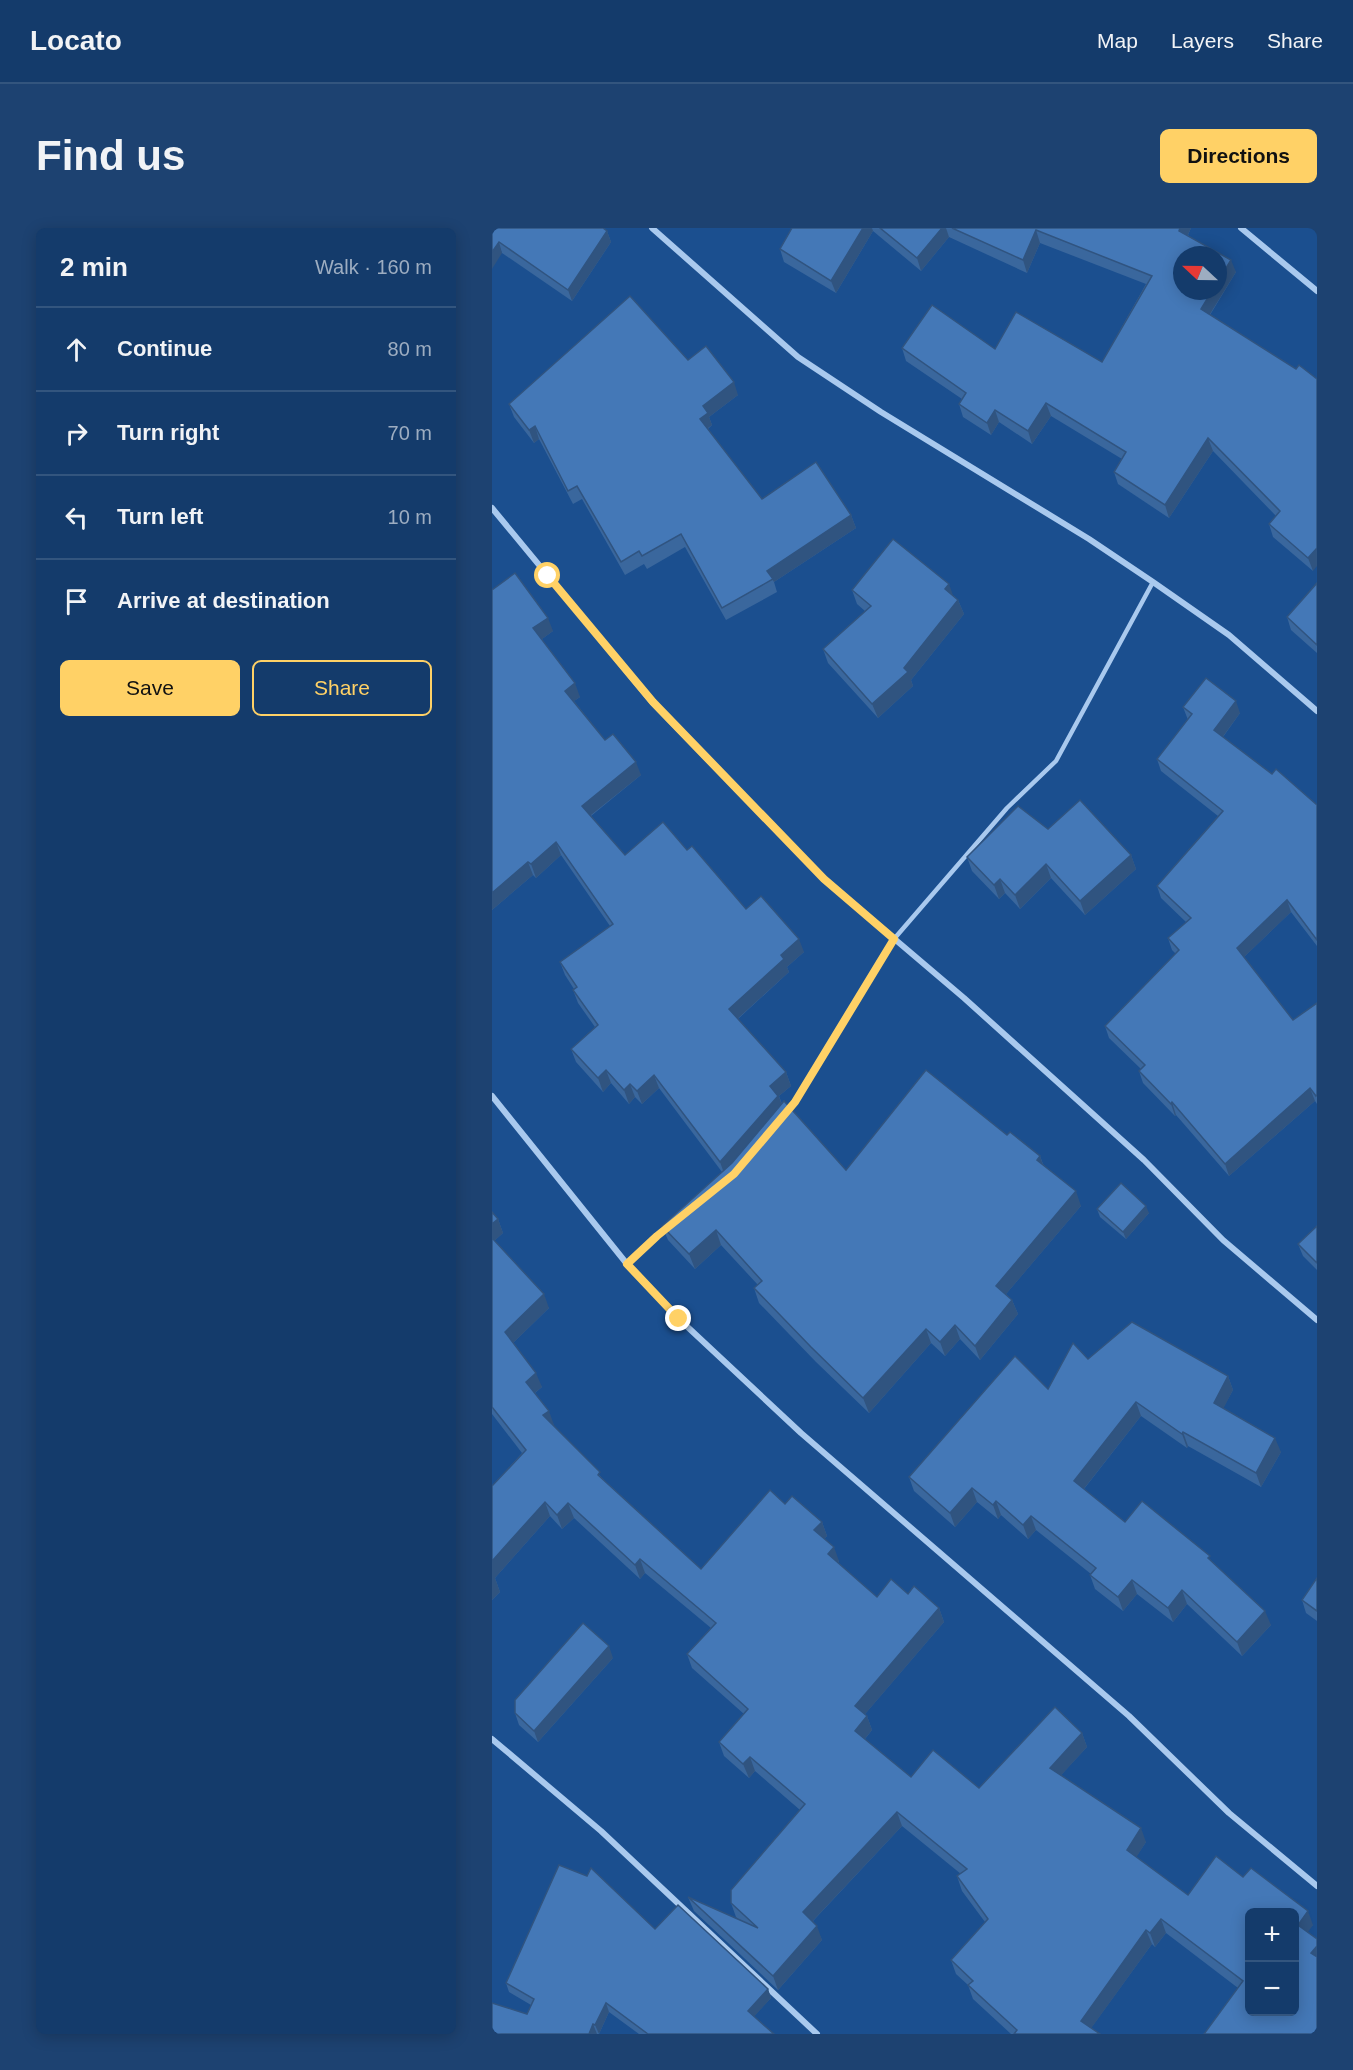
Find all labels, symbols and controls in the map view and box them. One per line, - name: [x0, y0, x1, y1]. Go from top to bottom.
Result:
- text: Locato: [30, 25, 122, 56]
- text: Map: [1097, 29, 1138, 52]
- text: Layers: [1171, 29, 1234, 52]
- text: Share: [1267, 29, 1323, 52]
- button: Directions: [1160, 129, 1317, 183]
- text: Find us: [36, 132, 185, 179]
- north arrow: [1173, 246, 1227, 300]
- text: 2 min: [60, 252, 128, 282]
- text: Walk · 160 m: [315, 256, 432, 278]
- icon: ahead: [60, 333, 93, 366]
- text: Continue: [117, 336, 212, 361]
- text: 80 m: [388, 338, 432, 360]
- icon: right: [60, 417, 93, 450]
- text: Turn right: [117, 420, 219, 445]
- text: 70 m: [388, 422, 432, 444]
- icon: left: [60, 501, 93, 534]
- text: Turn left: [117, 504, 203, 529]
- text: 10 m: [388, 506, 432, 528]
- route start: [534, 562, 560, 588]
- icon: arrive: [60, 585, 93, 618]
- text: Arrive at destination: [117, 588, 330, 613]
- button: Save: [60, 660, 240, 716]
- button: Share: [252, 660, 432, 716]
- route end: [665, 1305, 691, 1331]
- map controls: [1245, 1908, 1299, 2016]
- button: +: [1245, 1908, 1299, 1962]
- button: −: [1245, 1962, 1299, 2016]

